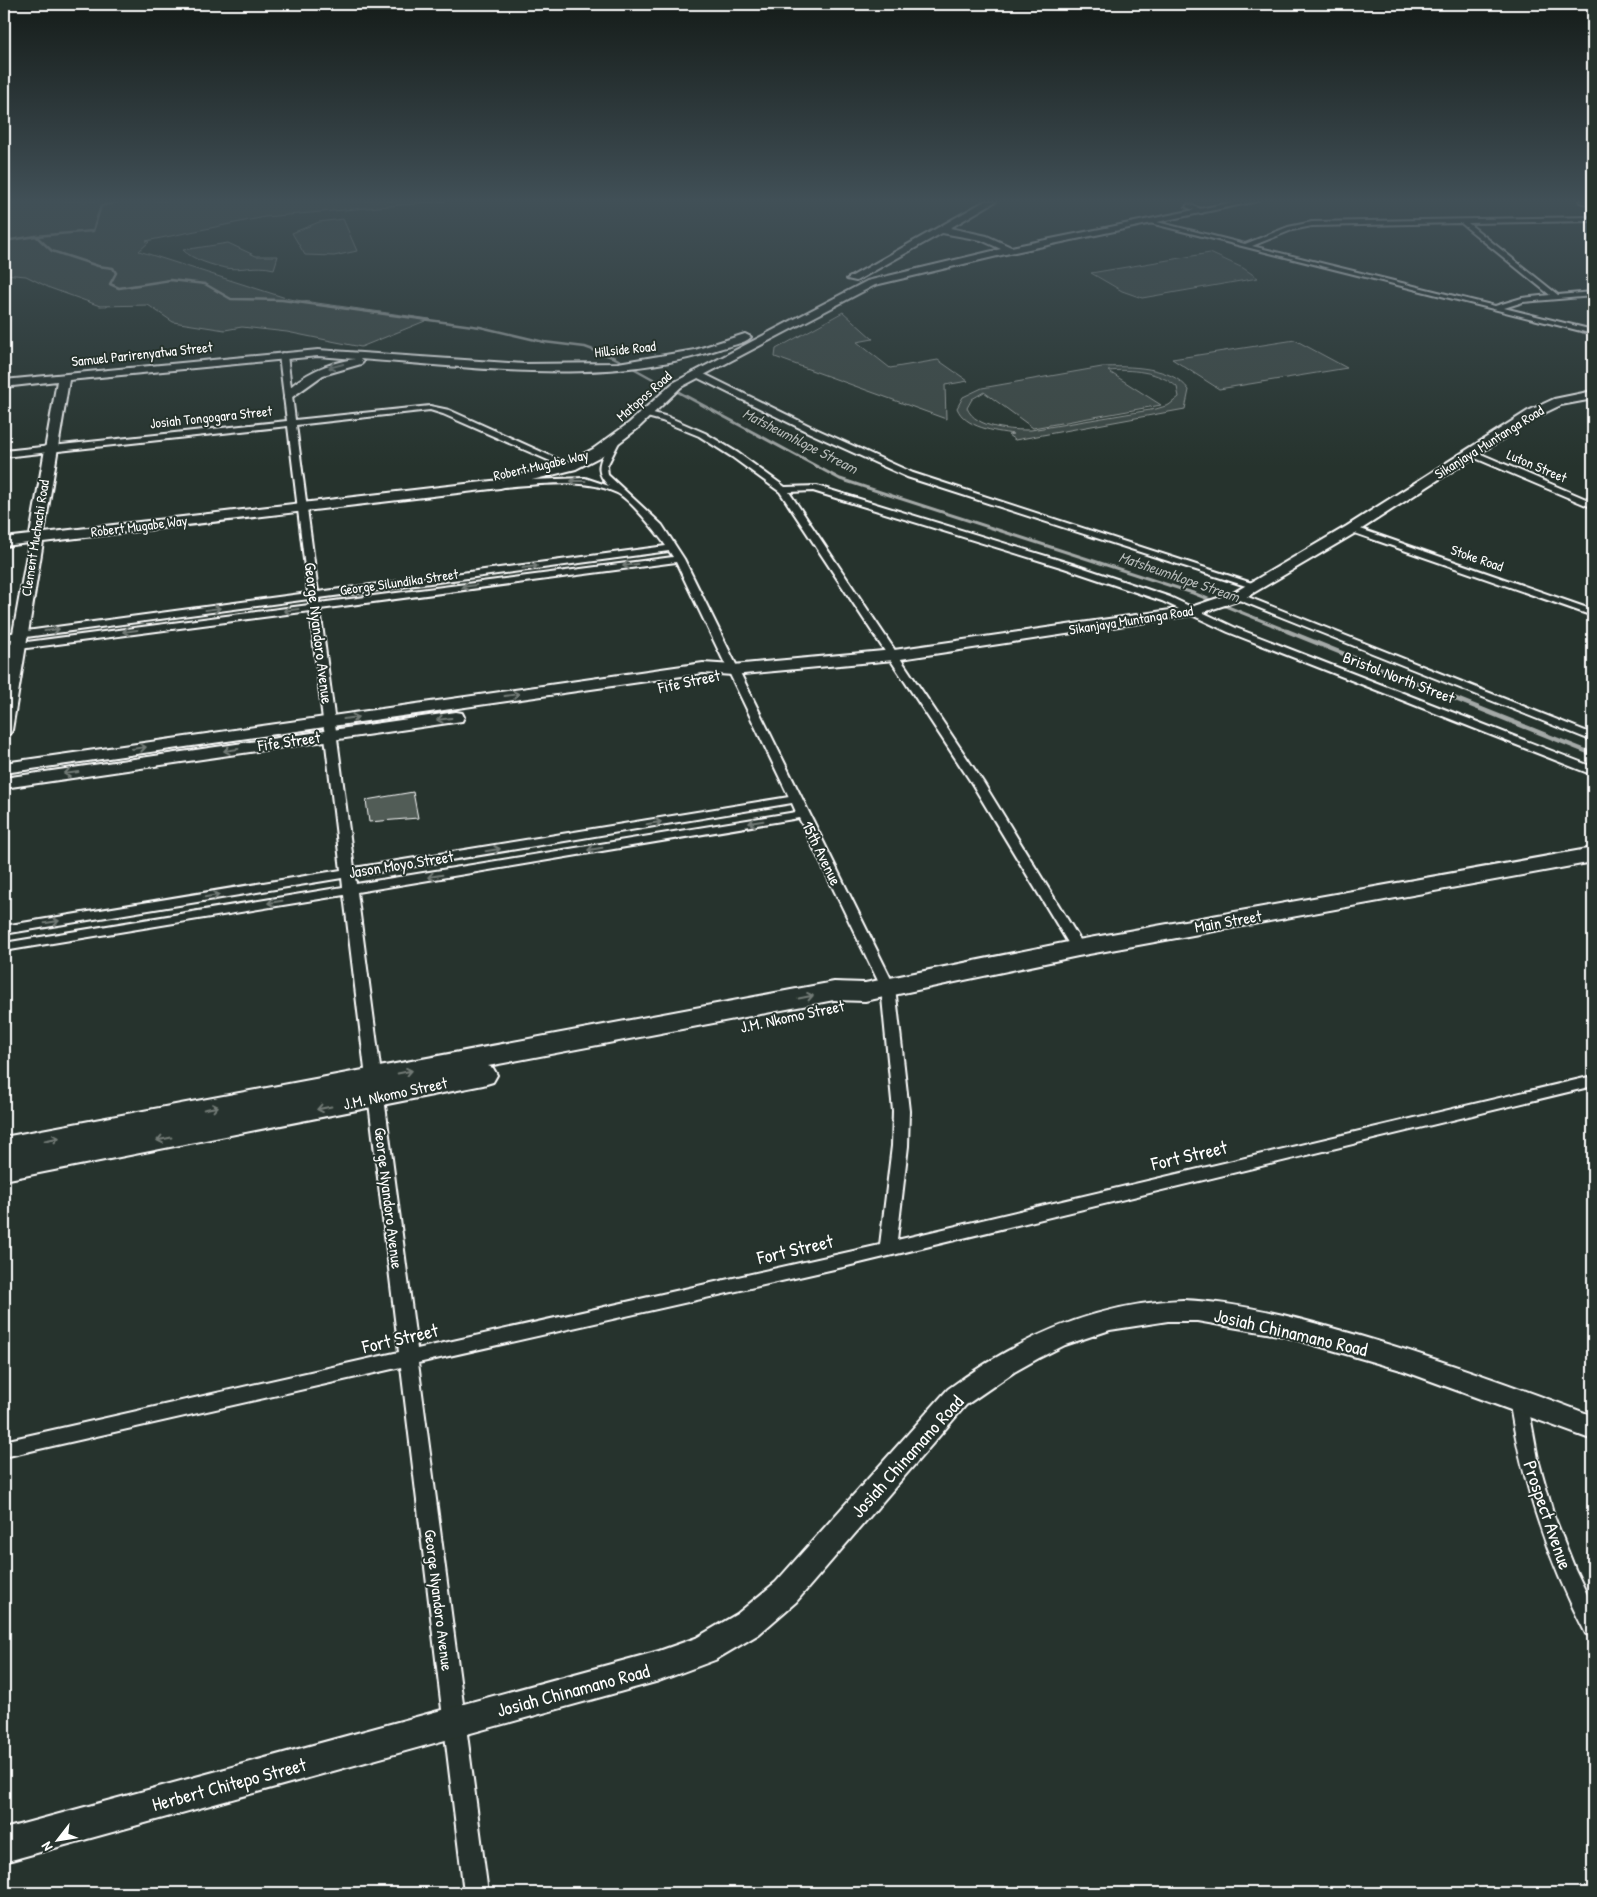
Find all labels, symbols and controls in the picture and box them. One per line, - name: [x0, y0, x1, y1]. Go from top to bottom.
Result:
- street label: Hillside Road: [593, 336, 657, 361]
- street label: Samuel Parirenyatwa Street: [71, 337, 214, 371]
- one-way arrow: [328, 362, 344, 372]
- street label: Matopos Road: [612, 366, 676, 426]
- street label: Sikanjaya Muntanga Road: [1431, 400, 1548, 484]
- street label: Josiah Tongogara Street: [149, 401, 273, 433]
- water label: Matsheumhlope Stream: [739, 403, 862, 479]
- street label: Robert Mugabe Way: [491, 444, 591, 486]
- street label: Luton Street: [1504, 444, 1570, 487]
- one-way arrow: [570, 476, 586, 486]
- street label: Clement Muchachi Road: [16, 478, 53, 598]
- street label: Robert Mugabe Way: [90, 510, 188, 542]
- street label: Stoke Road: [1448, 540, 1506, 576]
- water label: Matsheumhlope Stream: [1116, 546, 1243, 607]
- one-way arrow: [623, 560, 639, 570]
- street label: George Nyandoro Avenue: [299, 561, 339, 706]
- one-way arrow: [522, 562, 538, 572]
- street label: George Silundika Street: [339, 564, 460, 600]
- one-way arrow: [462, 581, 478, 591]
- street label: Sikanjaya Muntanga Road: [1068, 600, 1195, 640]
- one-way arrow: [205, 604, 221, 614]
- one-way arrow: [283, 605, 299, 615]
- one-way arrow: [44, 625, 60, 635]
- one-way arrow: [122, 626, 138, 636]
- street label: Bristol North Street: [1340, 646, 1459, 709]
- street label: Fife Street: [655, 664, 722, 698]
- one-way arrow: [504, 690, 520, 700]
- one-way arrow: [343, 713, 359, 723]
- one-way arrow: [437, 714, 453, 724]
- street label: Fife Street: [255, 726, 322, 756]
- one-way arrow: [130, 743, 146, 753]
- one-way arrow: [224, 745, 240, 755]
- one-way arrow: [63, 768, 79, 778]
- street label: 15th Avenue: [797, 817, 847, 889]
- one-way arrow: [645, 818, 661, 828]
- one-way arrow: [748, 818, 764, 828]
- street label: Jason Moyo Street: [347, 845, 455, 883]
- one-way arrow: [485, 845, 501, 855]
- one-way arrow: [588, 845, 604, 855]
- one-way arrow: [427, 871, 443, 881]
- one-way arrow: [204, 891, 220, 901]
- one-way arrow: [267, 898, 283, 908]
- street label: Main Street: [1193, 904, 1264, 938]
- one-way arrow: [43, 917, 59, 927]
- one-way arrow: [798, 991, 814, 1001]
- street label: J.M. Nkomo Street: [738, 994, 847, 1038]
- one-way arrow: [397, 1067, 413, 1076]
- street label: J.M. Nkomo Street: [341, 1071, 450, 1115]
- one-way arrow: [203, 1103, 219, 1113]
- one-way arrow: [316, 1104, 332, 1113]
- street label: George Nyandoro Avenue: [369, 1126, 409, 1271]
- one-way arrow: [43, 1133, 59, 1143]
- one-way arrow: [156, 1134, 172, 1144]
- street label: Fort Street: [1147, 1134, 1230, 1177]
- street label: Fort Street: [753, 1228, 836, 1271]
- street label: Josiah Chinamano Road: [1212, 1302, 1371, 1362]
- street label: Fort Street: [358, 1317, 441, 1360]
- street label: Josiah Chinamano Road: [845, 1389, 970, 1523]
- street label: Prospect Avenue: [1517, 1457, 1579, 1573]
- street label: George Nyandoro Avenue: [419, 1528, 459, 1673]
- street label: Josiah Chinamano Road: [494, 1657, 653, 1723]
- street label: Herbert Chitepo Street: [149, 1751, 309, 1817]
- north arrow: [32, 1814, 82, 1864]
- text: N: [36, 1838, 56, 1855]

